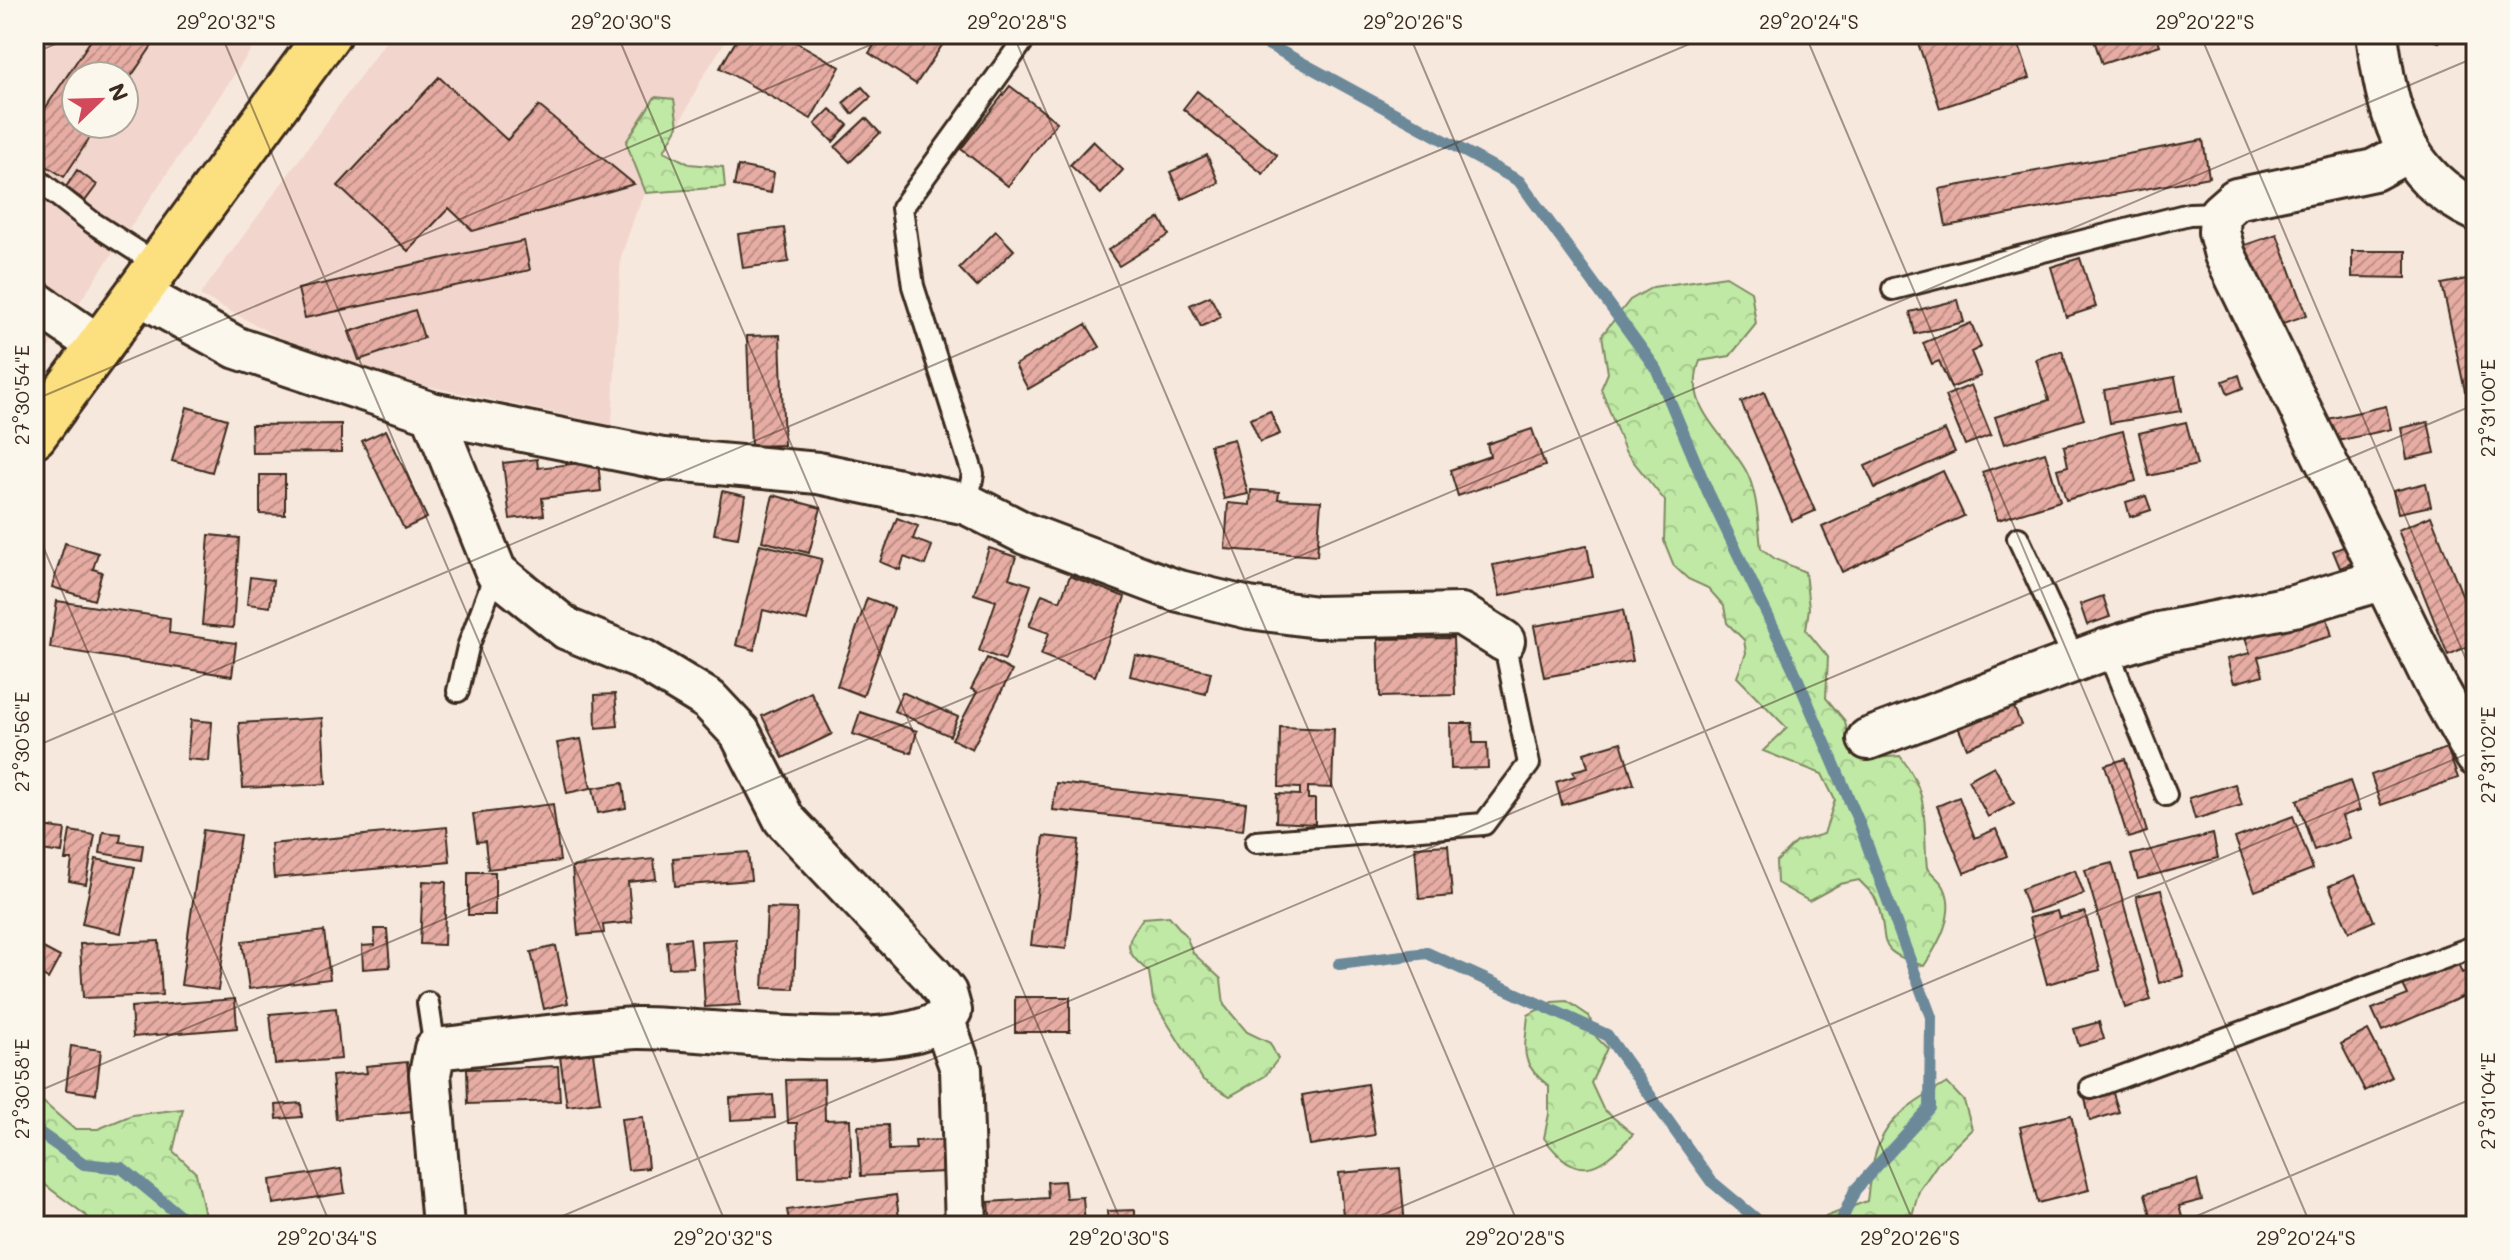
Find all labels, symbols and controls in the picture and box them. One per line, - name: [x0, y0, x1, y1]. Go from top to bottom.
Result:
- text: 29°20'32"S: [176, 8, 276, 34]
- text: 29°20'30"S: [571, 8, 671, 34]
- text: 29°20'28"S: [967, 8, 1067, 34]
- text: 29°20'26"S: [1363, 8, 1463, 34]
- text: 29°20'24"S: [1759, 8, 1859, 34]
- text: 29°20'22"S: [2155, 8, 2255, 34]
- north arrow: [60, 60, 140, 140]
- text: N: [102, 79, 135, 105]
- text: 27°30'54"E: [8, 345, 34, 445]
- text: 27°31'00"E: [2474, 359, 2500, 457]
- text: 27°30'56"E: [8, 692, 34, 792]
- text: 27°31'02"E: [2474, 706, 2500, 804]
- text: 27°30'58"E: [8, 1039, 34, 1139]
- text: 27°31'04"E: [2474, 1052, 2500, 1150]
- text: 29°20'34"S: [277, 1224, 377, 1250]
- text: 29°20'32"S: [673, 1224, 773, 1250]
- text: 29°20'30"S: [1069, 1224, 1169, 1250]
- text: 29°20'28"S: [1465, 1224, 1565, 1250]
- text: 29°20'26"S: [1860, 1224, 1960, 1250]
- text: 29°20'24"S: [2256, 1224, 2356, 1250]

